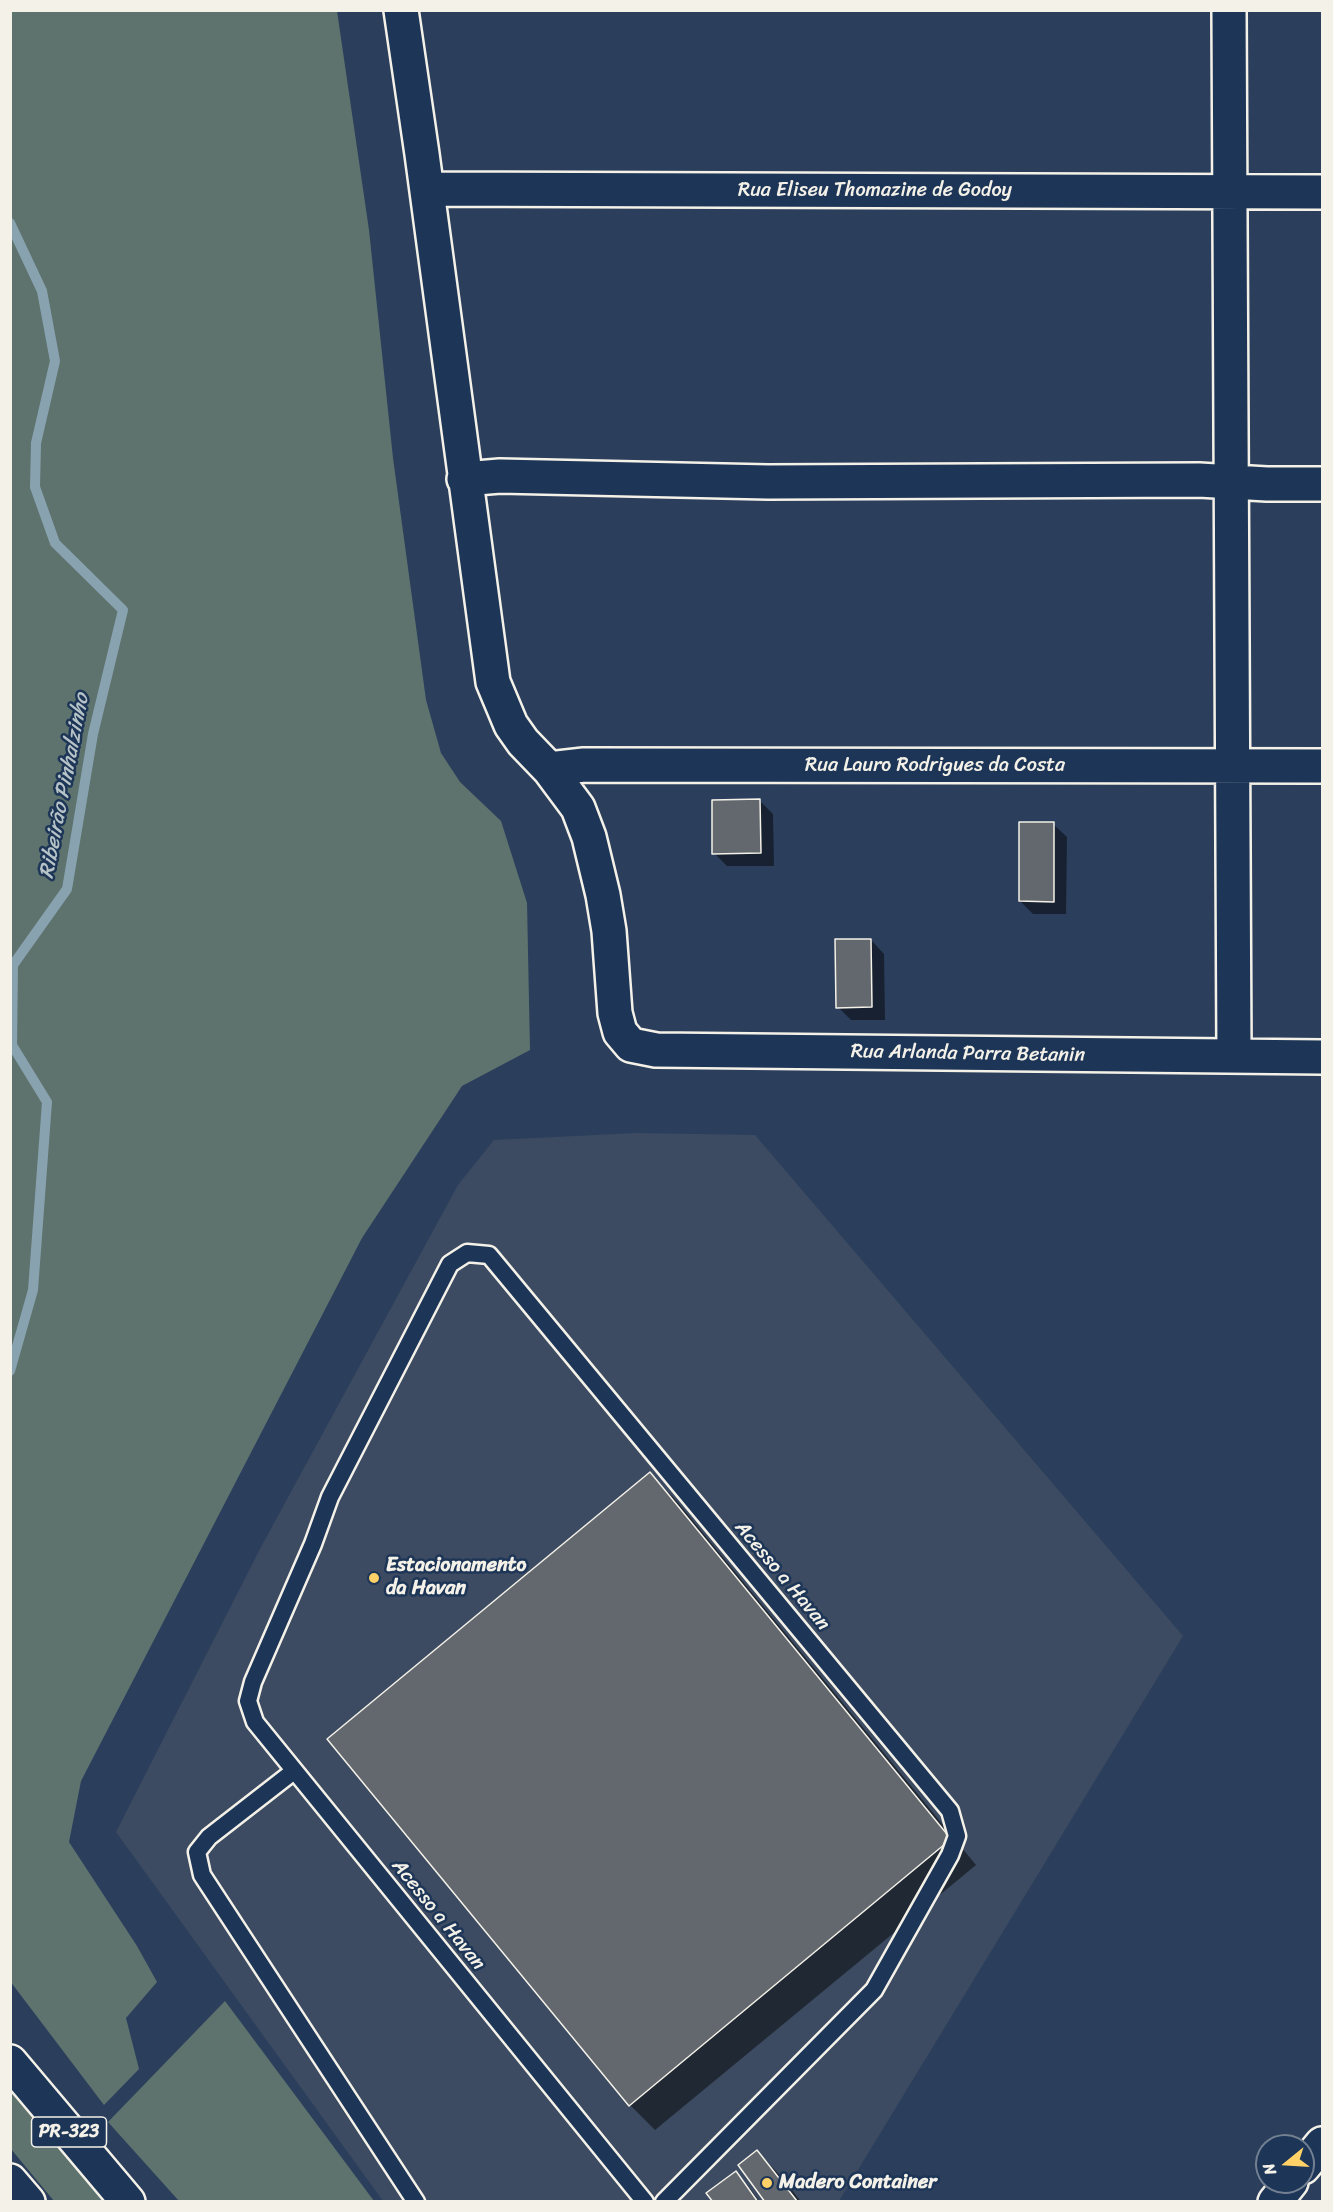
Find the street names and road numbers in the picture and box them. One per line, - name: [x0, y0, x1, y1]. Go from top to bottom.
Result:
- street label: Rua Eliseu Thomazine de Godoy: [738, 179, 1012, 203]
- street label: Rua Lauro Rodrigues da Costa: [805, 754, 1065, 778]
- street label: Rua Arlanda Parra Betanin: [851, 1040, 1085, 1068]
- street label: Acesso a Havan: [729, 1516, 835, 1636]
- street label: Acesso a Havan: [386, 1855, 490, 1975]
- road number: PR-323: [32, 2117, 106, 2147]

